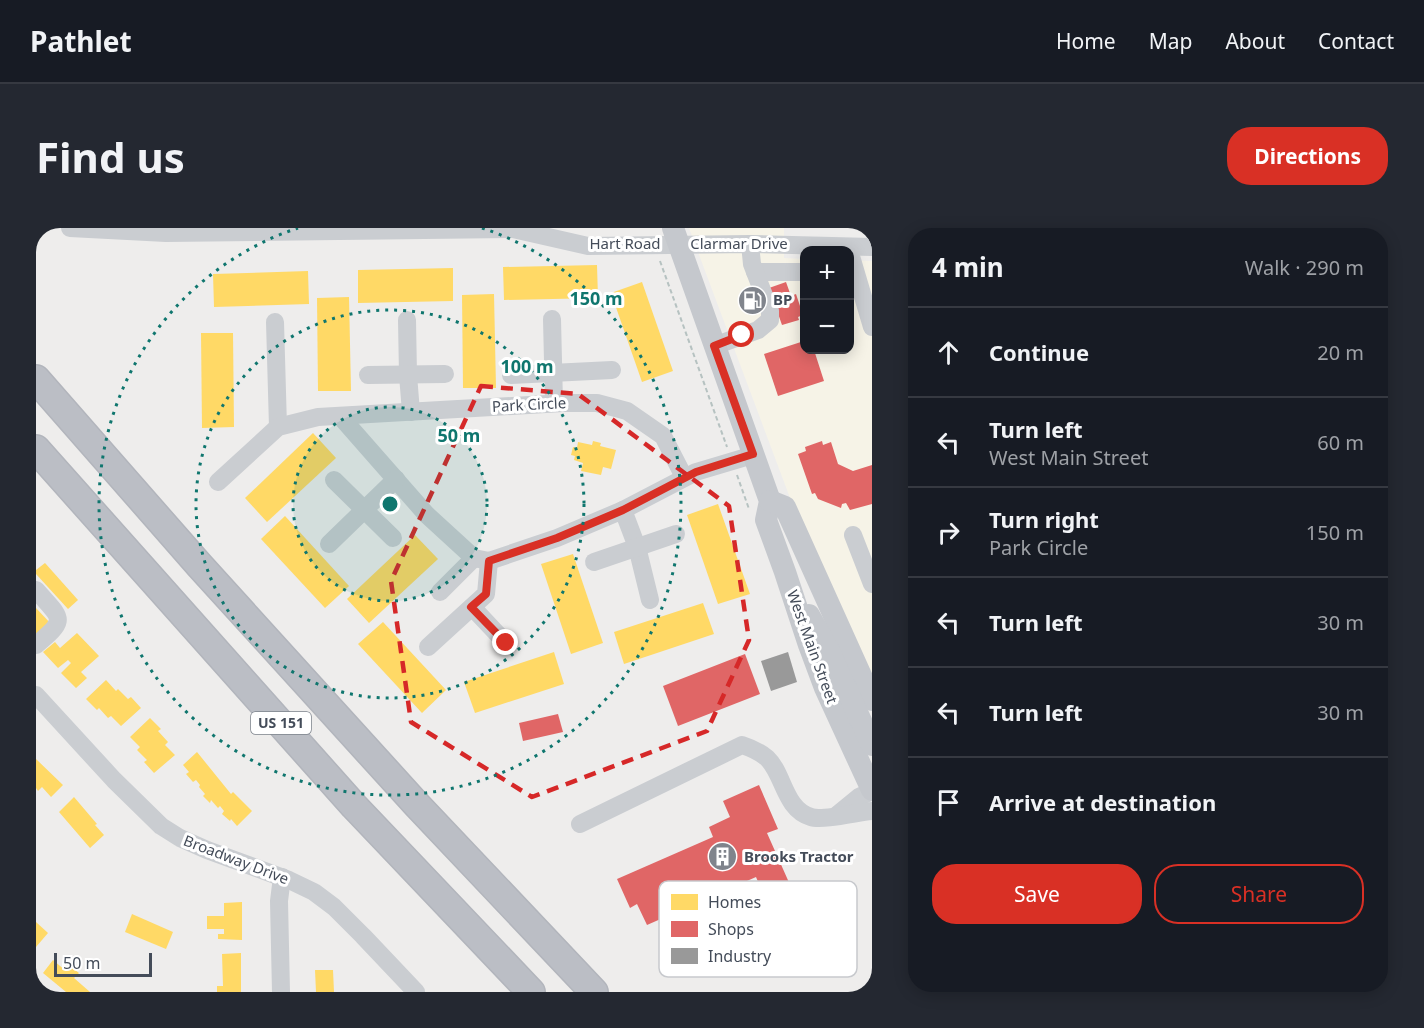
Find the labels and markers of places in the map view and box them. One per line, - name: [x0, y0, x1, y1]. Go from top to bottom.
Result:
- fuel station icon: BP: [736, 284, 768, 316]
- place label: BP: [773, 289, 792, 309]
- centre of rings: [380, 494, 400, 514]
- building icon: Brooks Tractor: [707, 841, 739, 873]
- place label: Brooks Tractor: [744, 846, 854, 866]

